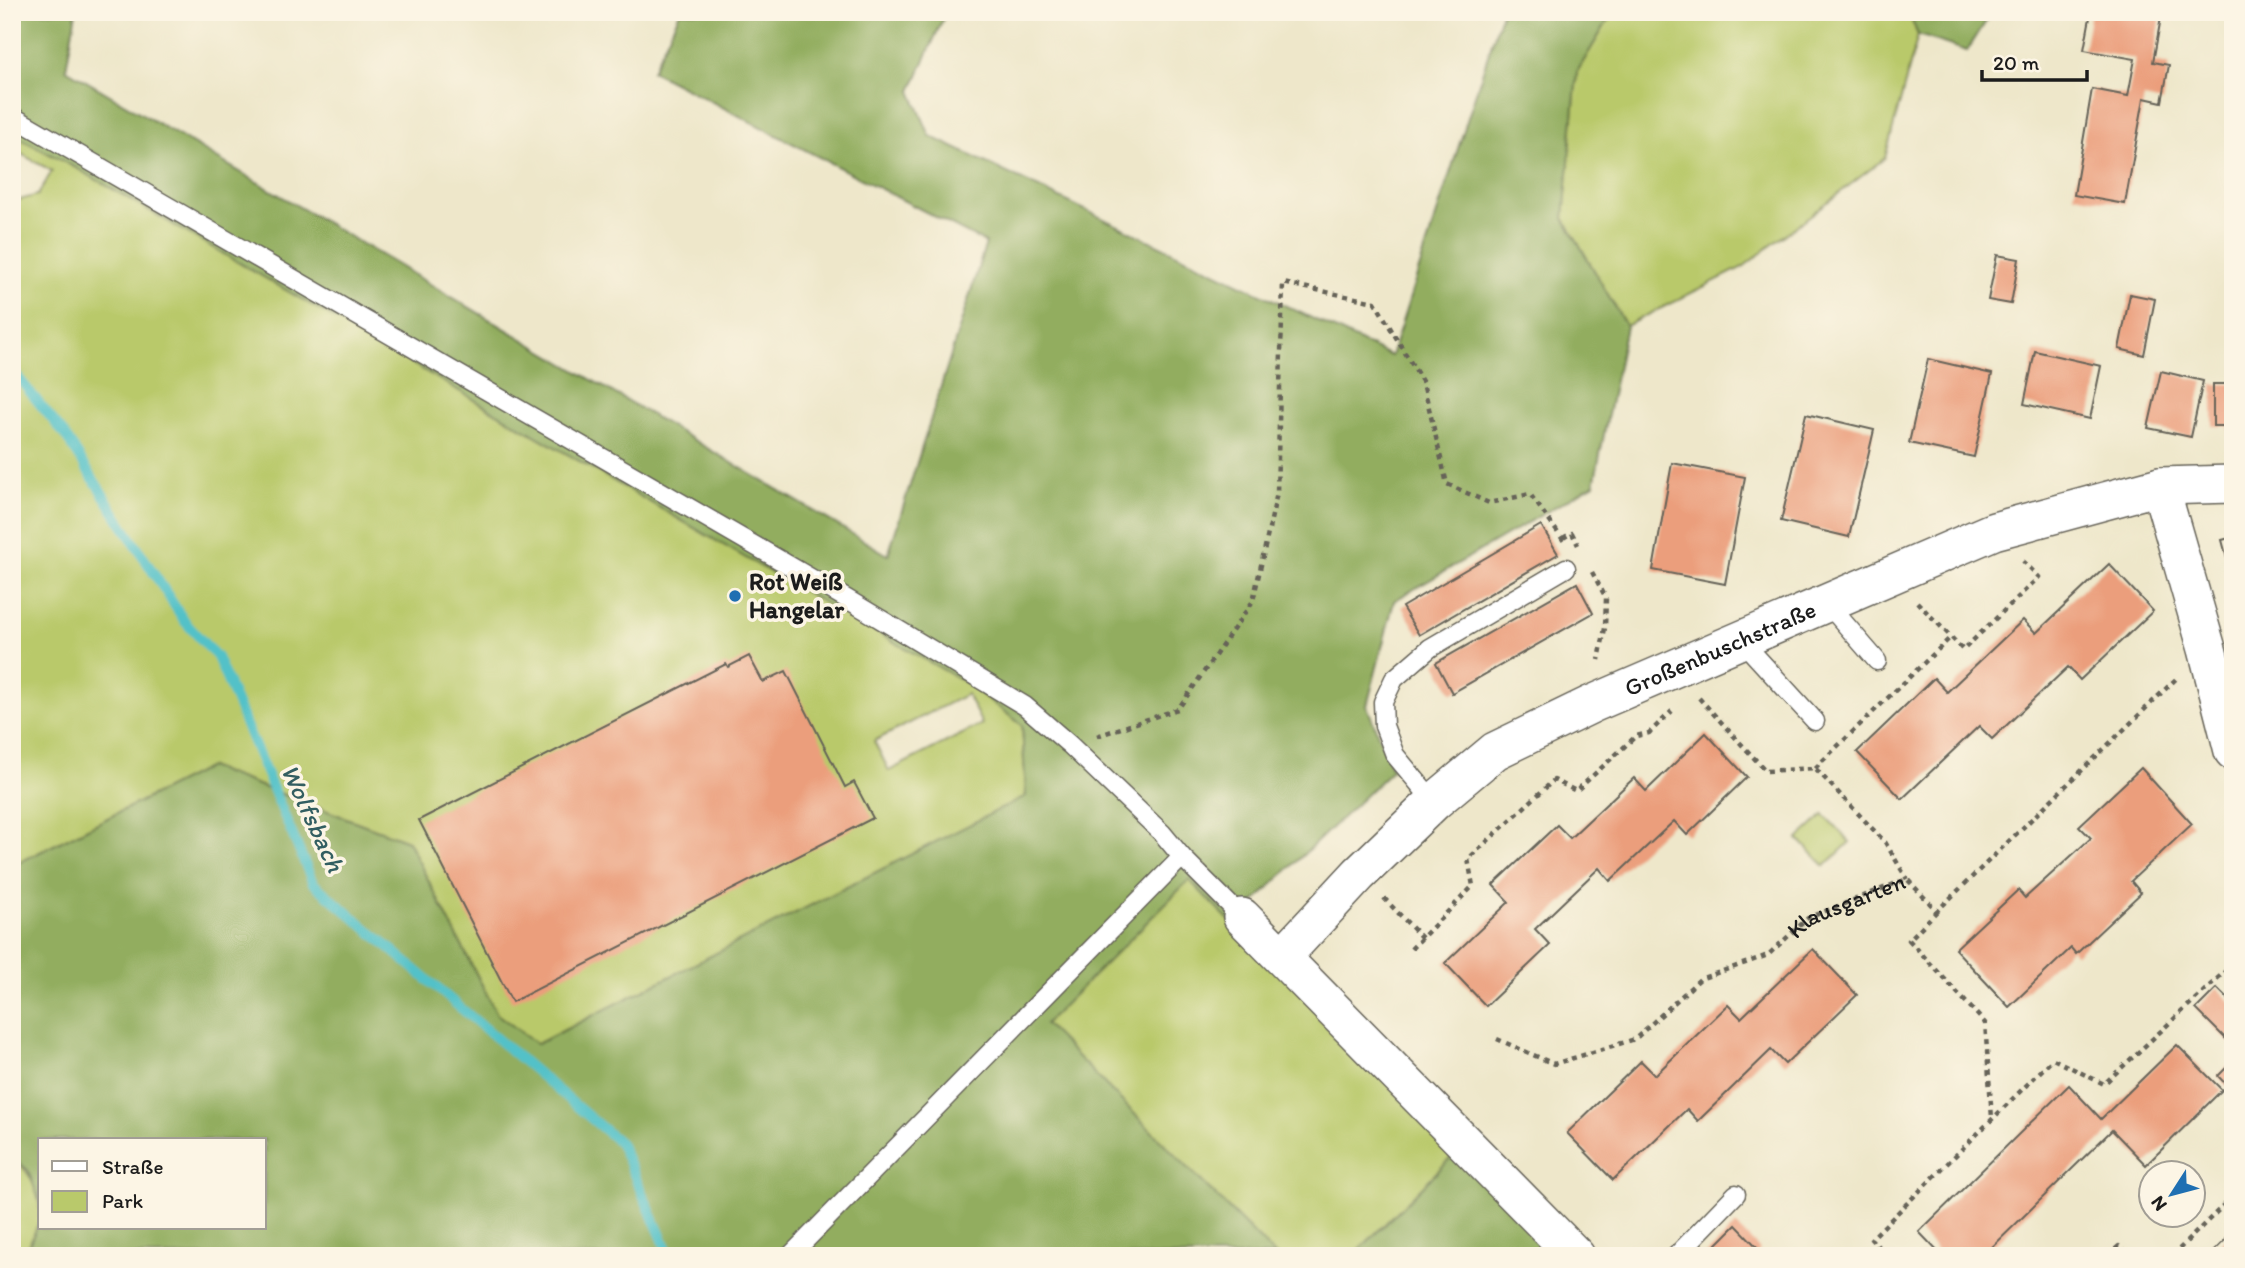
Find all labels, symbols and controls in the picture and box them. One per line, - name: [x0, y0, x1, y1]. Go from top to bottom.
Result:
- scale bar: [1982, 38, 2088, 82]
- text: 20 m: [1993, 50, 2040, 75]
- place label: Rot Weiß Hangelar: [749, 567, 845, 625]
- marker: Rot Weiß Hangelar: [727, 588, 743, 604]
- street label: Großenbuschstraße: [1620, 594, 1820, 702]
- water label: Wolfsbach: [274, 759, 352, 877]
- street label: Klausgarten: [1781, 866, 1910, 944]
- legend: [38, 1138, 266, 1230]
- text: Straße: [102, 1154, 163, 1179]
- north arrow: [2136, 1160, 2206, 1230]
- text: Park: [102, 1188, 144, 1213]
- text: N: [2146, 1192, 2172, 1216]

